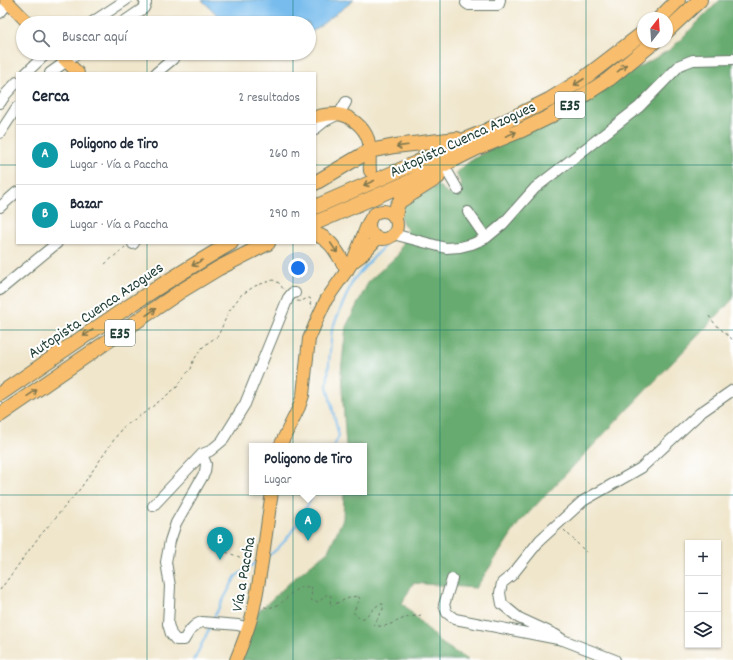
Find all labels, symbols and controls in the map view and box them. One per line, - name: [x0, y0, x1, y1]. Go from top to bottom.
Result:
- north arrow: [637, 12, 673, 48]
- search box: [16, 16, 316, 60]
- icon: search: [30, 27, 52, 49]
- text: Buscar aquí: [62, 27, 127, 49]
- one-way arrow: [617, 64, 628, 73]
- one-way arrow: [574, 78, 585, 86]
- text: Cerca: [32, 86, 69, 110]
- text: 2 resultados: [238, 89, 300, 108]
- road number: E35: [555, 92, 585, 118]
- street label: Autopista Cuenca Azogues: [386, 96, 540, 184]
- one-way arrow: [505, 130, 517, 137]
- text: Poligono de Tiro: [70, 134, 158, 156]
- one-way arrow: [396, 142, 409, 149]
- text: A: [41, 145, 49, 164]
- text: 260 m: [269, 145, 300, 164]
- text: Lugar · Vía a Paccha: [70, 156, 168, 175]
- one-way arrow: [364, 180, 376, 187]
- text: Bazar: [70, 194, 102, 216]
- text: B: [42, 205, 48, 224]
- text: 290 m: [269, 205, 300, 224]
- text: Lugar · Vía a Paccha: [70, 216, 168, 235]
- one-way arrow: [330, 243, 338, 254]
- street label: Autopista Cuenca Azogues: [24, 257, 169, 365]
- your location: [288, 258, 308, 278]
- one-way arrow: [191, 259, 203, 267]
- one-way arrow: [145, 308, 156, 316]
- road number: E35: [105, 320, 135, 346]
- one-way arrow: [83, 329, 94, 337]
- one-way arrow: [26, 389, 37, 397]
- popup: [249, 443, 367, 495]
- text: Poligono de Tiro: [264, 449, 352, 471]
- text: Lugar: [264, 471, 291, 490]
- pin: A: [295, 508, 321, 541]
- pin: B: [207, 527, 233, 560]
- street label: Vía a Paccha: [227, 535, 262, 614]
- map controls: [685, 540, 721, 648]
- button: +: [685, 540, 721, 576]
- button: −: [685, 576, 721, 612]
- button: layers: [685, 612, 721, 648]

